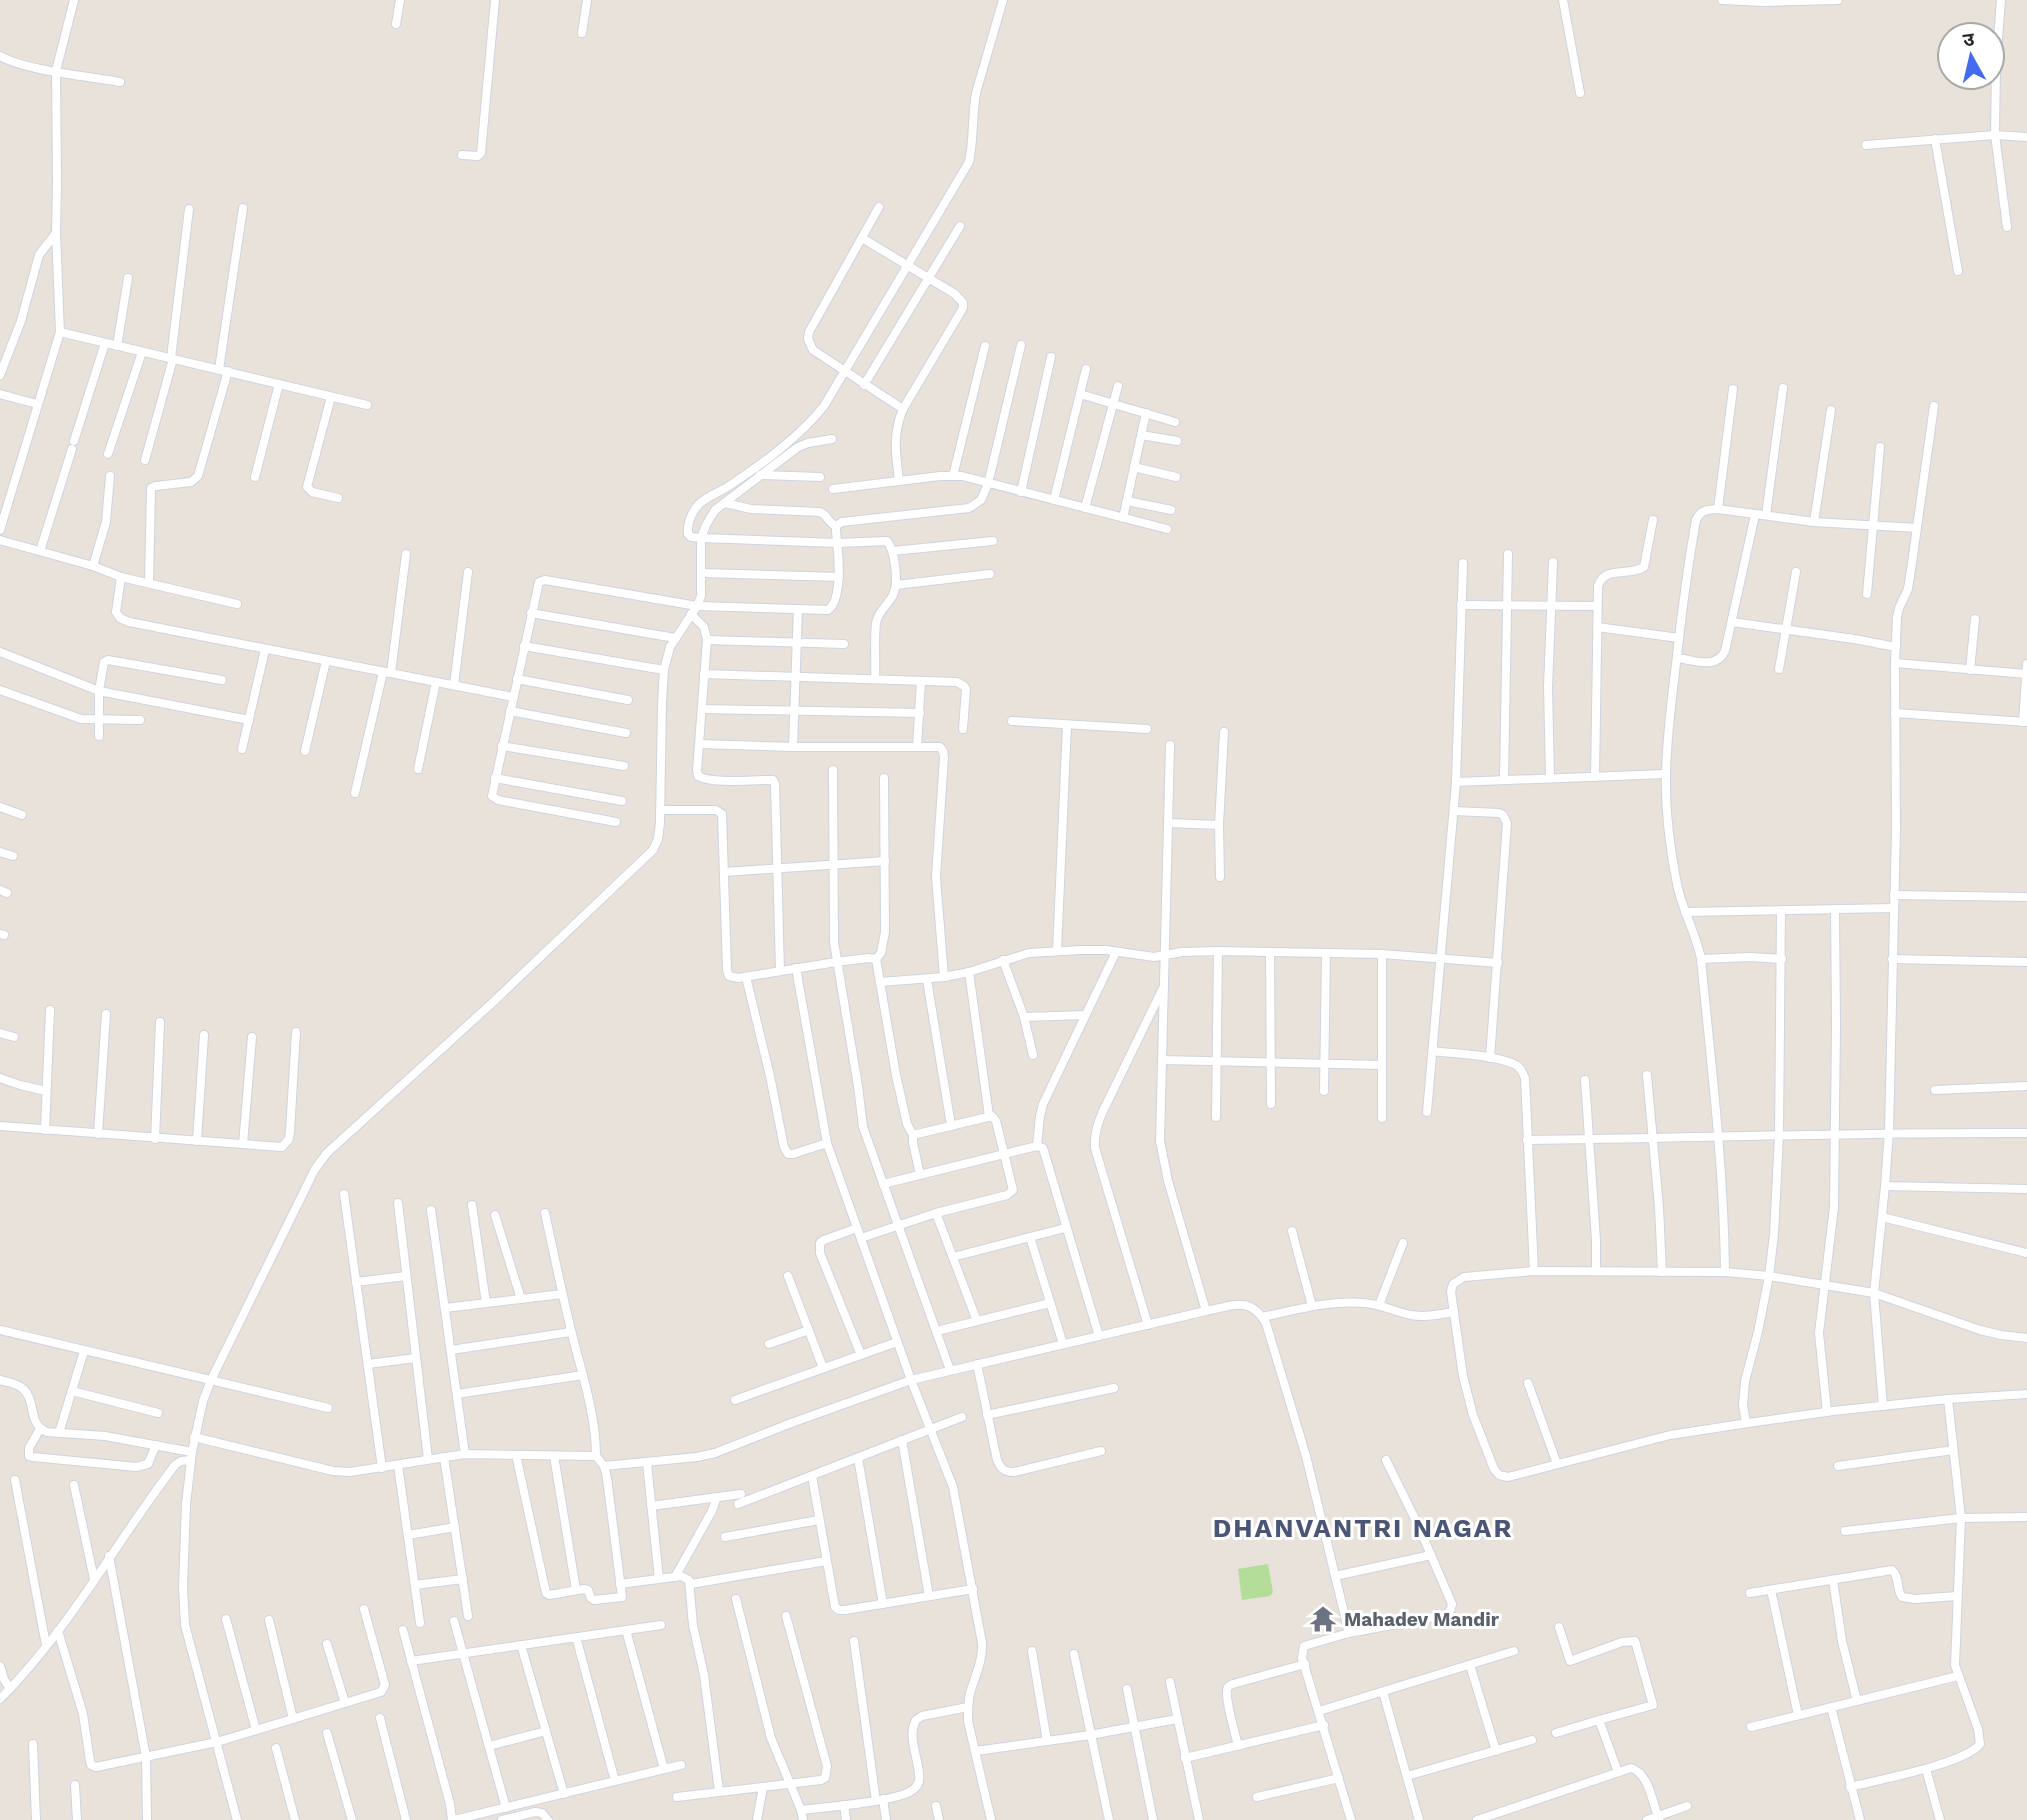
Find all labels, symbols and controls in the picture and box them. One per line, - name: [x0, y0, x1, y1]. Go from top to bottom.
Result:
- north arrow: [1936, 21, 2006, 91]
- text: उ: [1962, 27, 1977, 52]
- district label: DHANVANTRI NAGAR: [1213, 1513, 1513, 1543]
- temple icon: Mahadev Mandir: [1308, 1604, 1338, 1634]
- place label: Mahadev Mandir: [1344, 1608, 1500, 1631]

